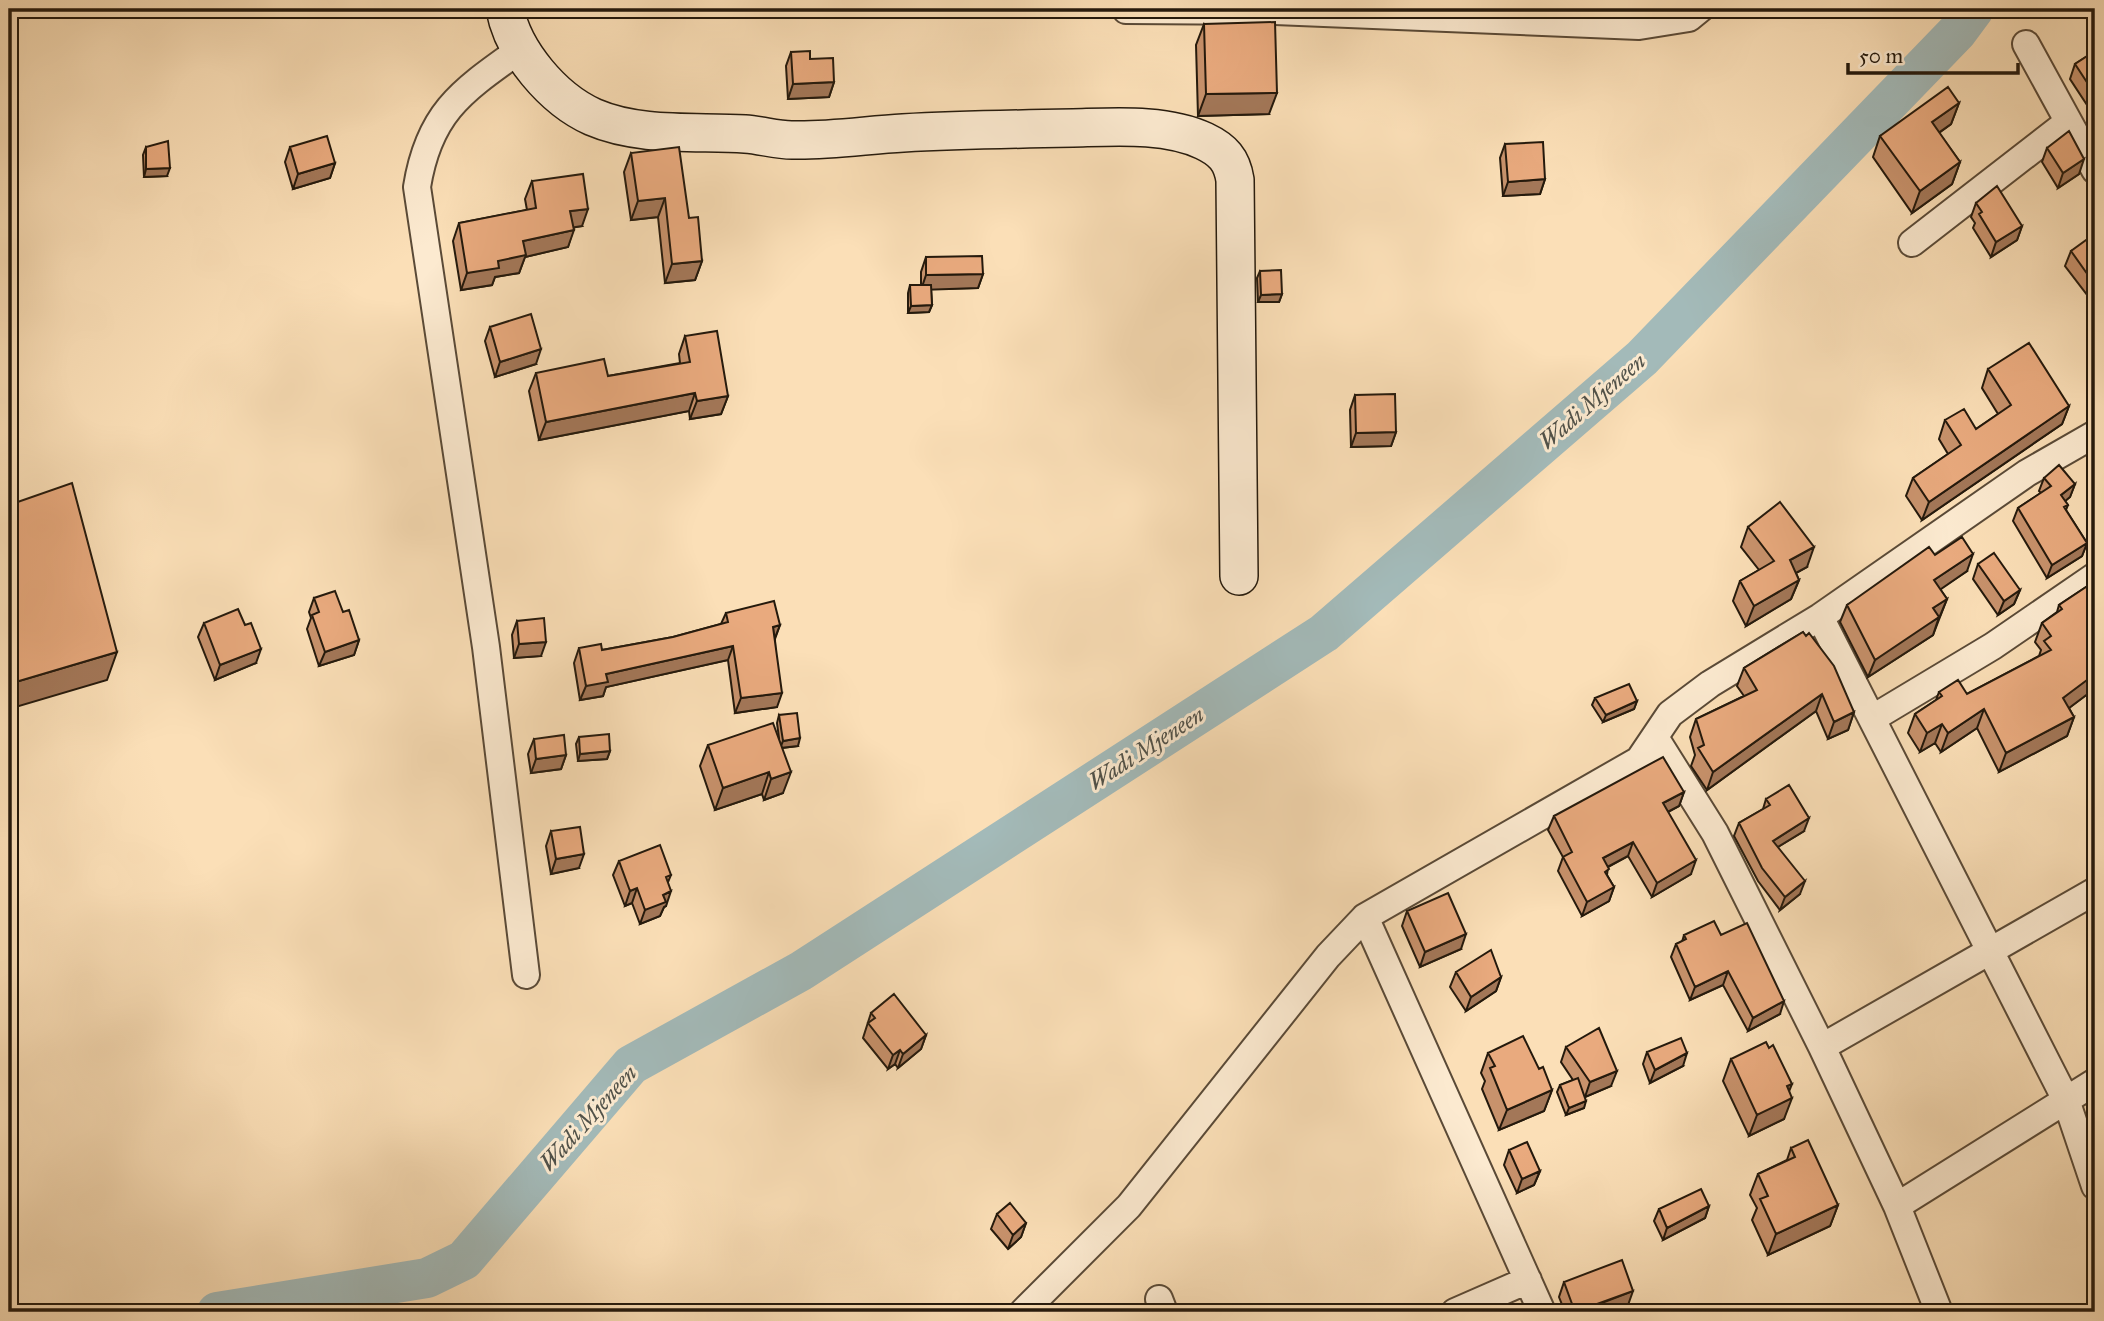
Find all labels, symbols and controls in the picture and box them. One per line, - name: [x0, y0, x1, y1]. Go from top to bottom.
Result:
- scale bar: [1848, 32, 2018, 76]
- text: 50 m: [1859, 43, 1904, 69]
- water label: Wadi Mjeneen: [1533, 347, 1651, 455]
- water label: Wadi Mjeneen: [1083, 700, 1209, 796]
- water label: Wadi Mjeneen: [533, 1059, 643, 1177]

